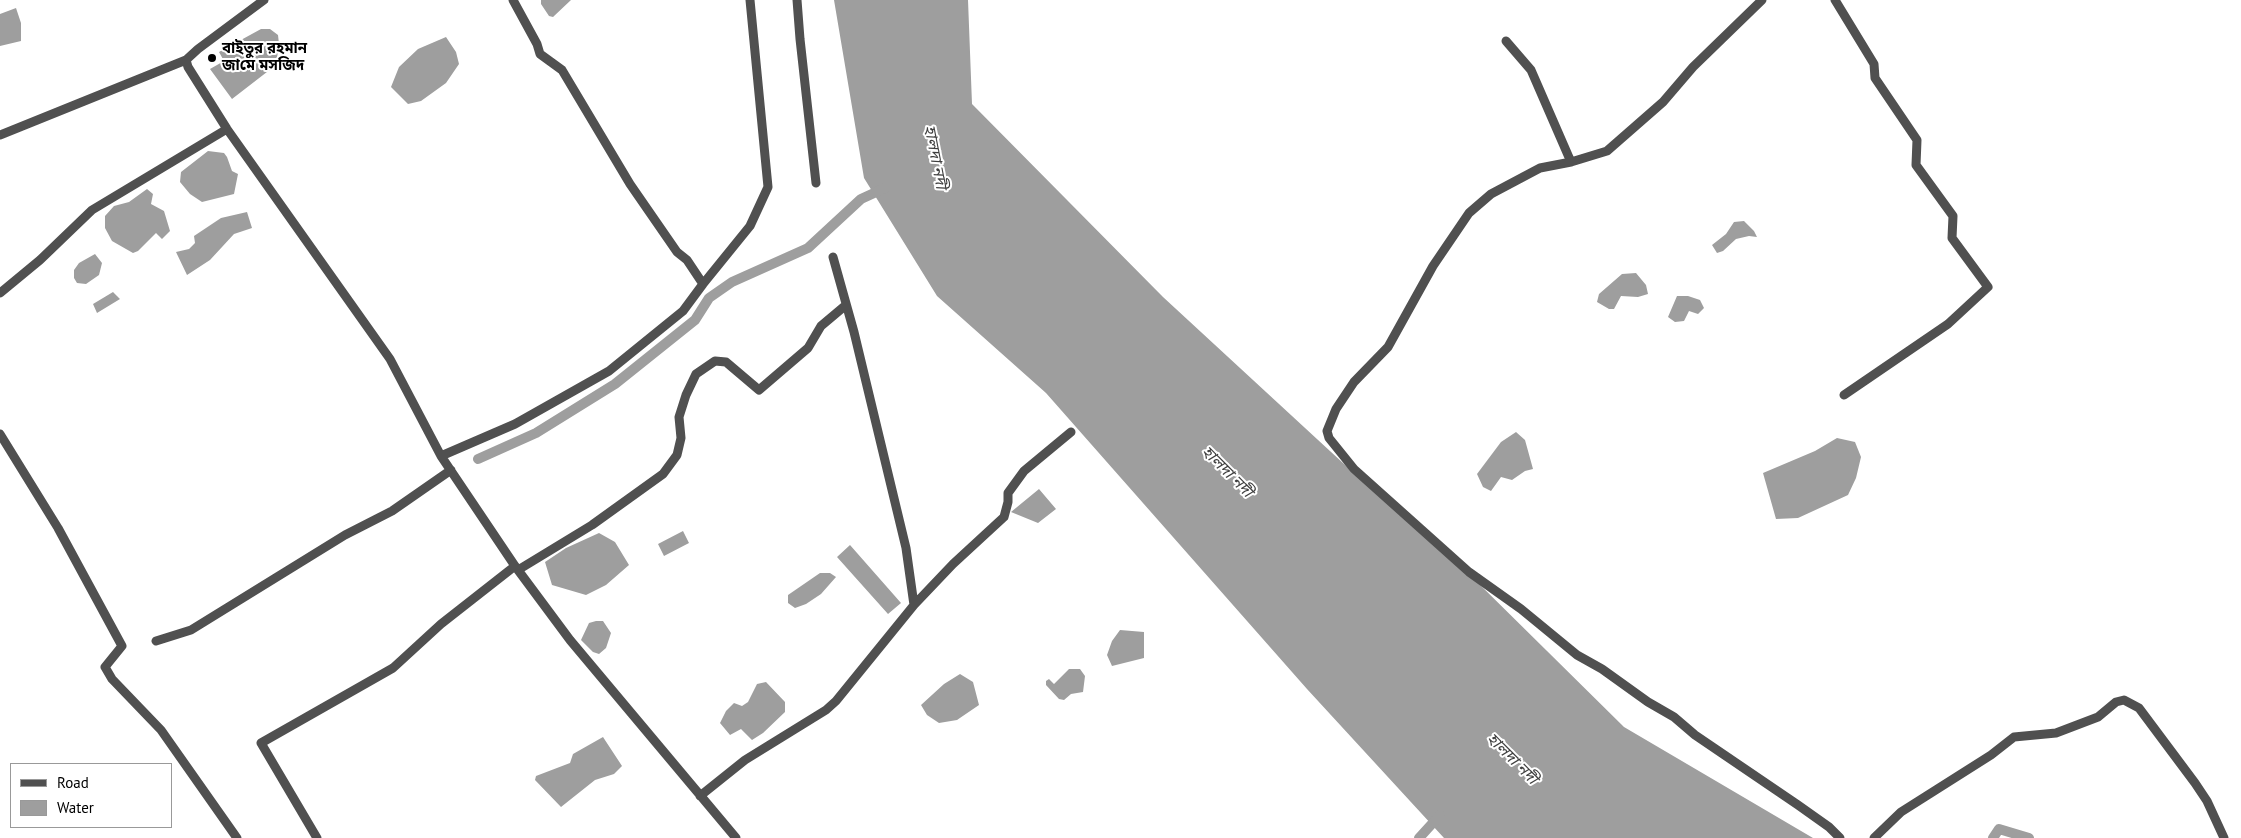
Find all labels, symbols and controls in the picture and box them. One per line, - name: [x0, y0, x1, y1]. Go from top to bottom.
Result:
- place label: বাইতুর রহমান জা‌মে মস‌জিদ: [222, 40, 307, 75]
- marker: বাইতুর রহমান জা‌মে মস‌জিদ: [206, 52, 218, 64]
- water label: হালদা নদী: [919, 123, 951, 191]
- water label: হালদা নদী: [1197, 442, 1257, 502]
- water label: হালদা নদী: [1482, 729, 1542, 789]
- legend: [10, 763, 172, 828]
- text: Road: [57, 773, 89, 792]
- text: Water: [57, 798, 94, 817]

